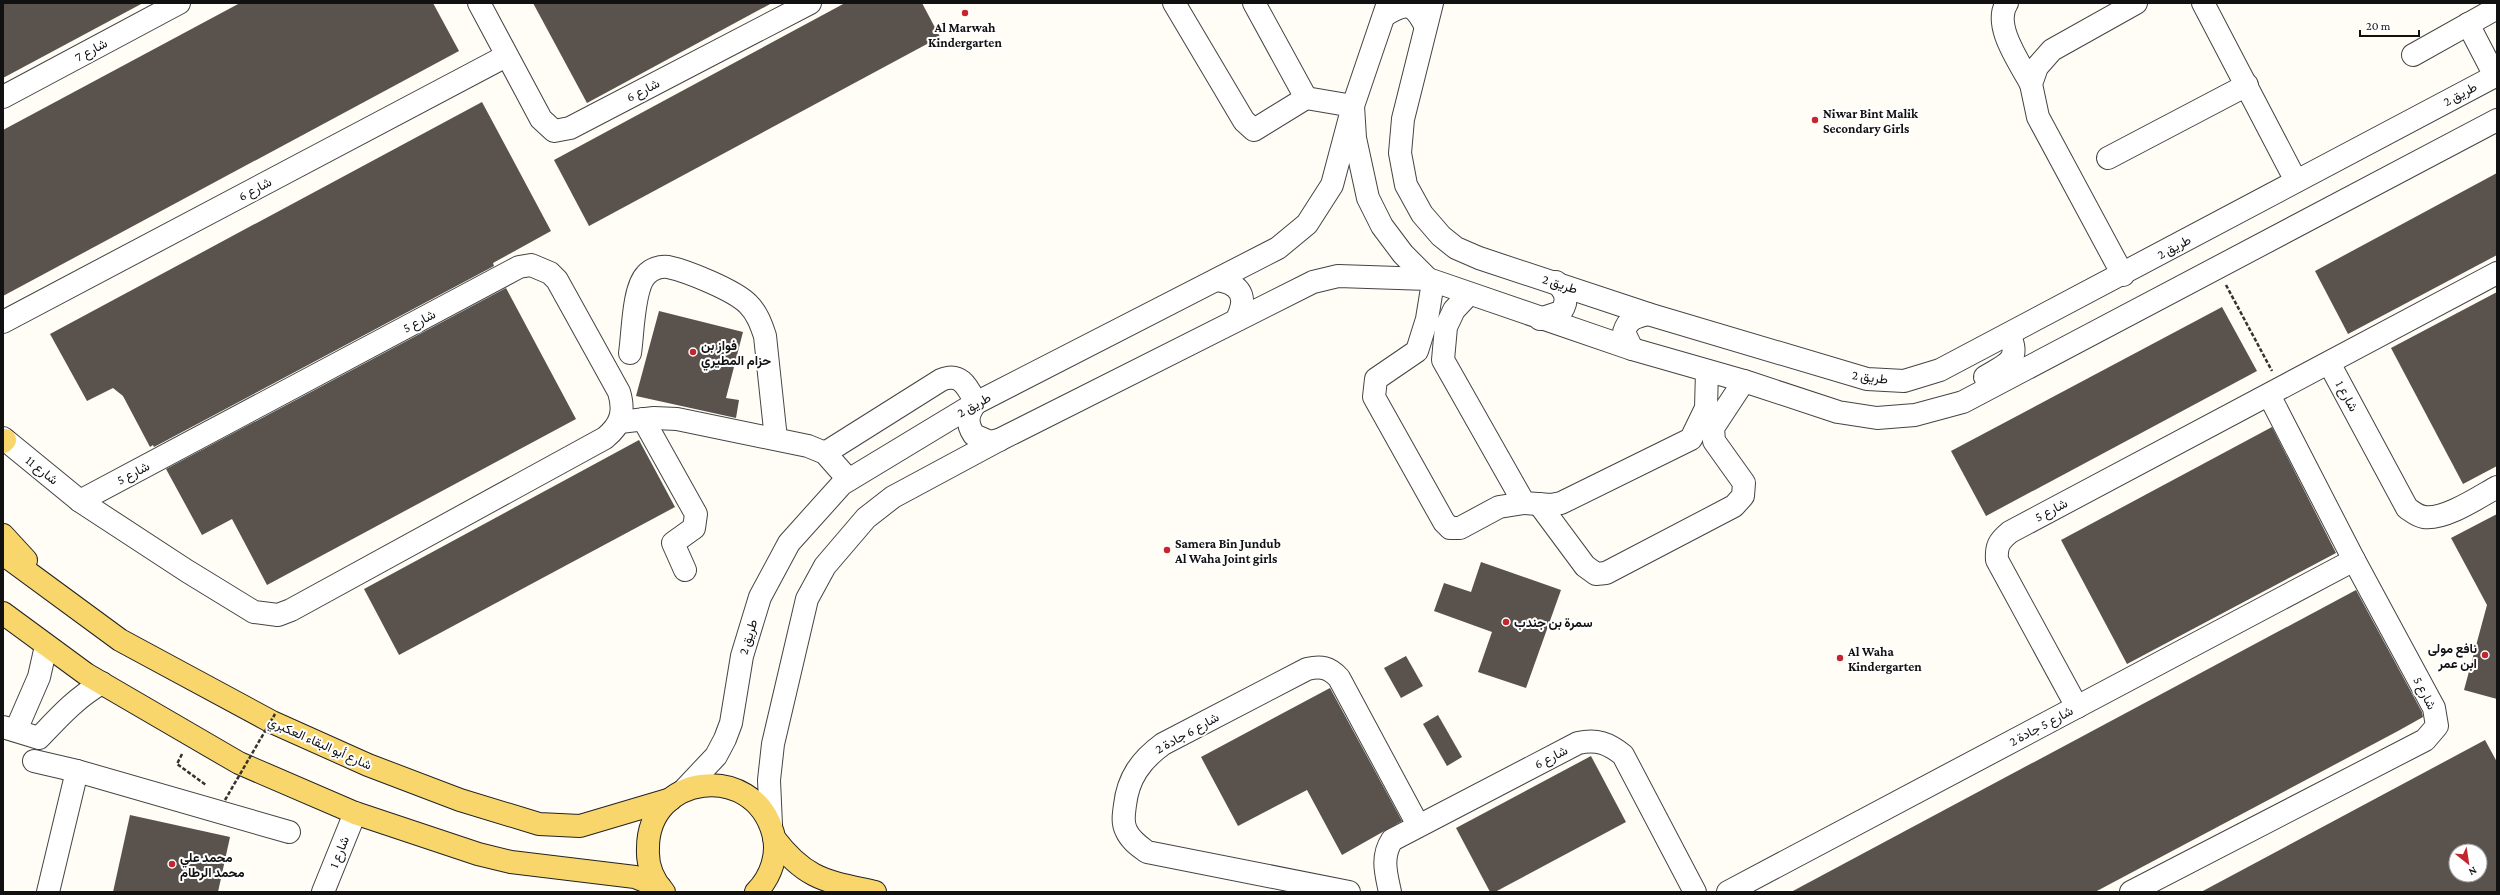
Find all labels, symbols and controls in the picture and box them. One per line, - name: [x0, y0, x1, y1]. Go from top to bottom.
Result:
- marker: Al Marwah Kindergarten: [960, 8, 970, 18]
- scale bar: [2360, 12, 2419, 38]
- text: 20 m: [2366, 19, 2391, 33]
- place label: Al Marwah Kindergarten: [928, 20, 1002, 50]
- street label: شارع 7: [72, 35, 111, 67]
- street label: شارع 6: [624, 75, 663, 106]
- street label: طريق 2: [2440, 79, 2480, 110]
- place label: Niwar Bint Malik Secondary Girls: [1823, 106, 1919, 136]
- marker: Niwar Bint Malik Secondary Girls: [1810, 115, 1820, 125]
- street label: شارع 6: [236, 174, 275, 206]
- street label: طريق 2: [2154, 232, 2194, 263]
- street label: طريق 2: [1540, 271, 1580, 298]
- street label: شارع 5: [400, 306, 439, 338]
- place label: فواز بن حزام المطيري: [701, 338, 771, 371]
- marker: فواز بن حزام المطيري: [688, 347, 698, 357]
- street label: طريق 2: [1851, 367, 1889, 388]
- street label: شارع 1: [2331, 378, 2361, 415]
- street label: طريق 2: [955, 390, 994, 421]
- street label: شارع 11: [22, 452, 61, 489]
- street label: شارع 5: [114, 458, 153, 490]
- street label: شارع 5: [2032, 495, 2071, 527]
- place label: Samera Bin Jundub Al Waha Joint girls: [1174, 536, 1281, 566]
- marker: Samera Bin Jundub Al Waha Joint girls: [1162, 545, 1172, 555]
- place label: سمرة بن جندب: [1514, 615, 1593, 631]
- street label: طريق 2: [736, 617, 761, 657]
- marker: سمرة بن جندب: [1501, 617, 1511, 627]
- place label: نافع مولى ابن عمر: [2428, 641, 2477, 672]
- place label: Al Waha Kindergarten: [1847, 644, 1922, 674]
- marker: نافع مولى ابن عمر: [2480, 650, 2490, 660]
- marker: Al Waha Kindergarten: [1835, 653, 1845, 663]
- street label: شارع 5: [2409, 674, 2440, 713]
- street label: شارع 5 جادة 2: [2006, 703, 2076, 751]
- street label: شارع 6 جادة 2: [1152, 709, 1223, 758]
- street label: شارع أبو البقاء العكبري: [265, 713, 374, 775]
- street label: شارع 6: [1532, 742, 1571, 773]
- street label: شارع 1: [326, 834, 354, 871]
- north arrow: [2448, 843, 2488, 883]
- place label: محمد علي محمد الرطام: [180, 850, 245, 881]
- marker: محمد علي محمد الرطام: [167, 859, 177, 869]
- text: N: [2466, 865, 2479, 879]

